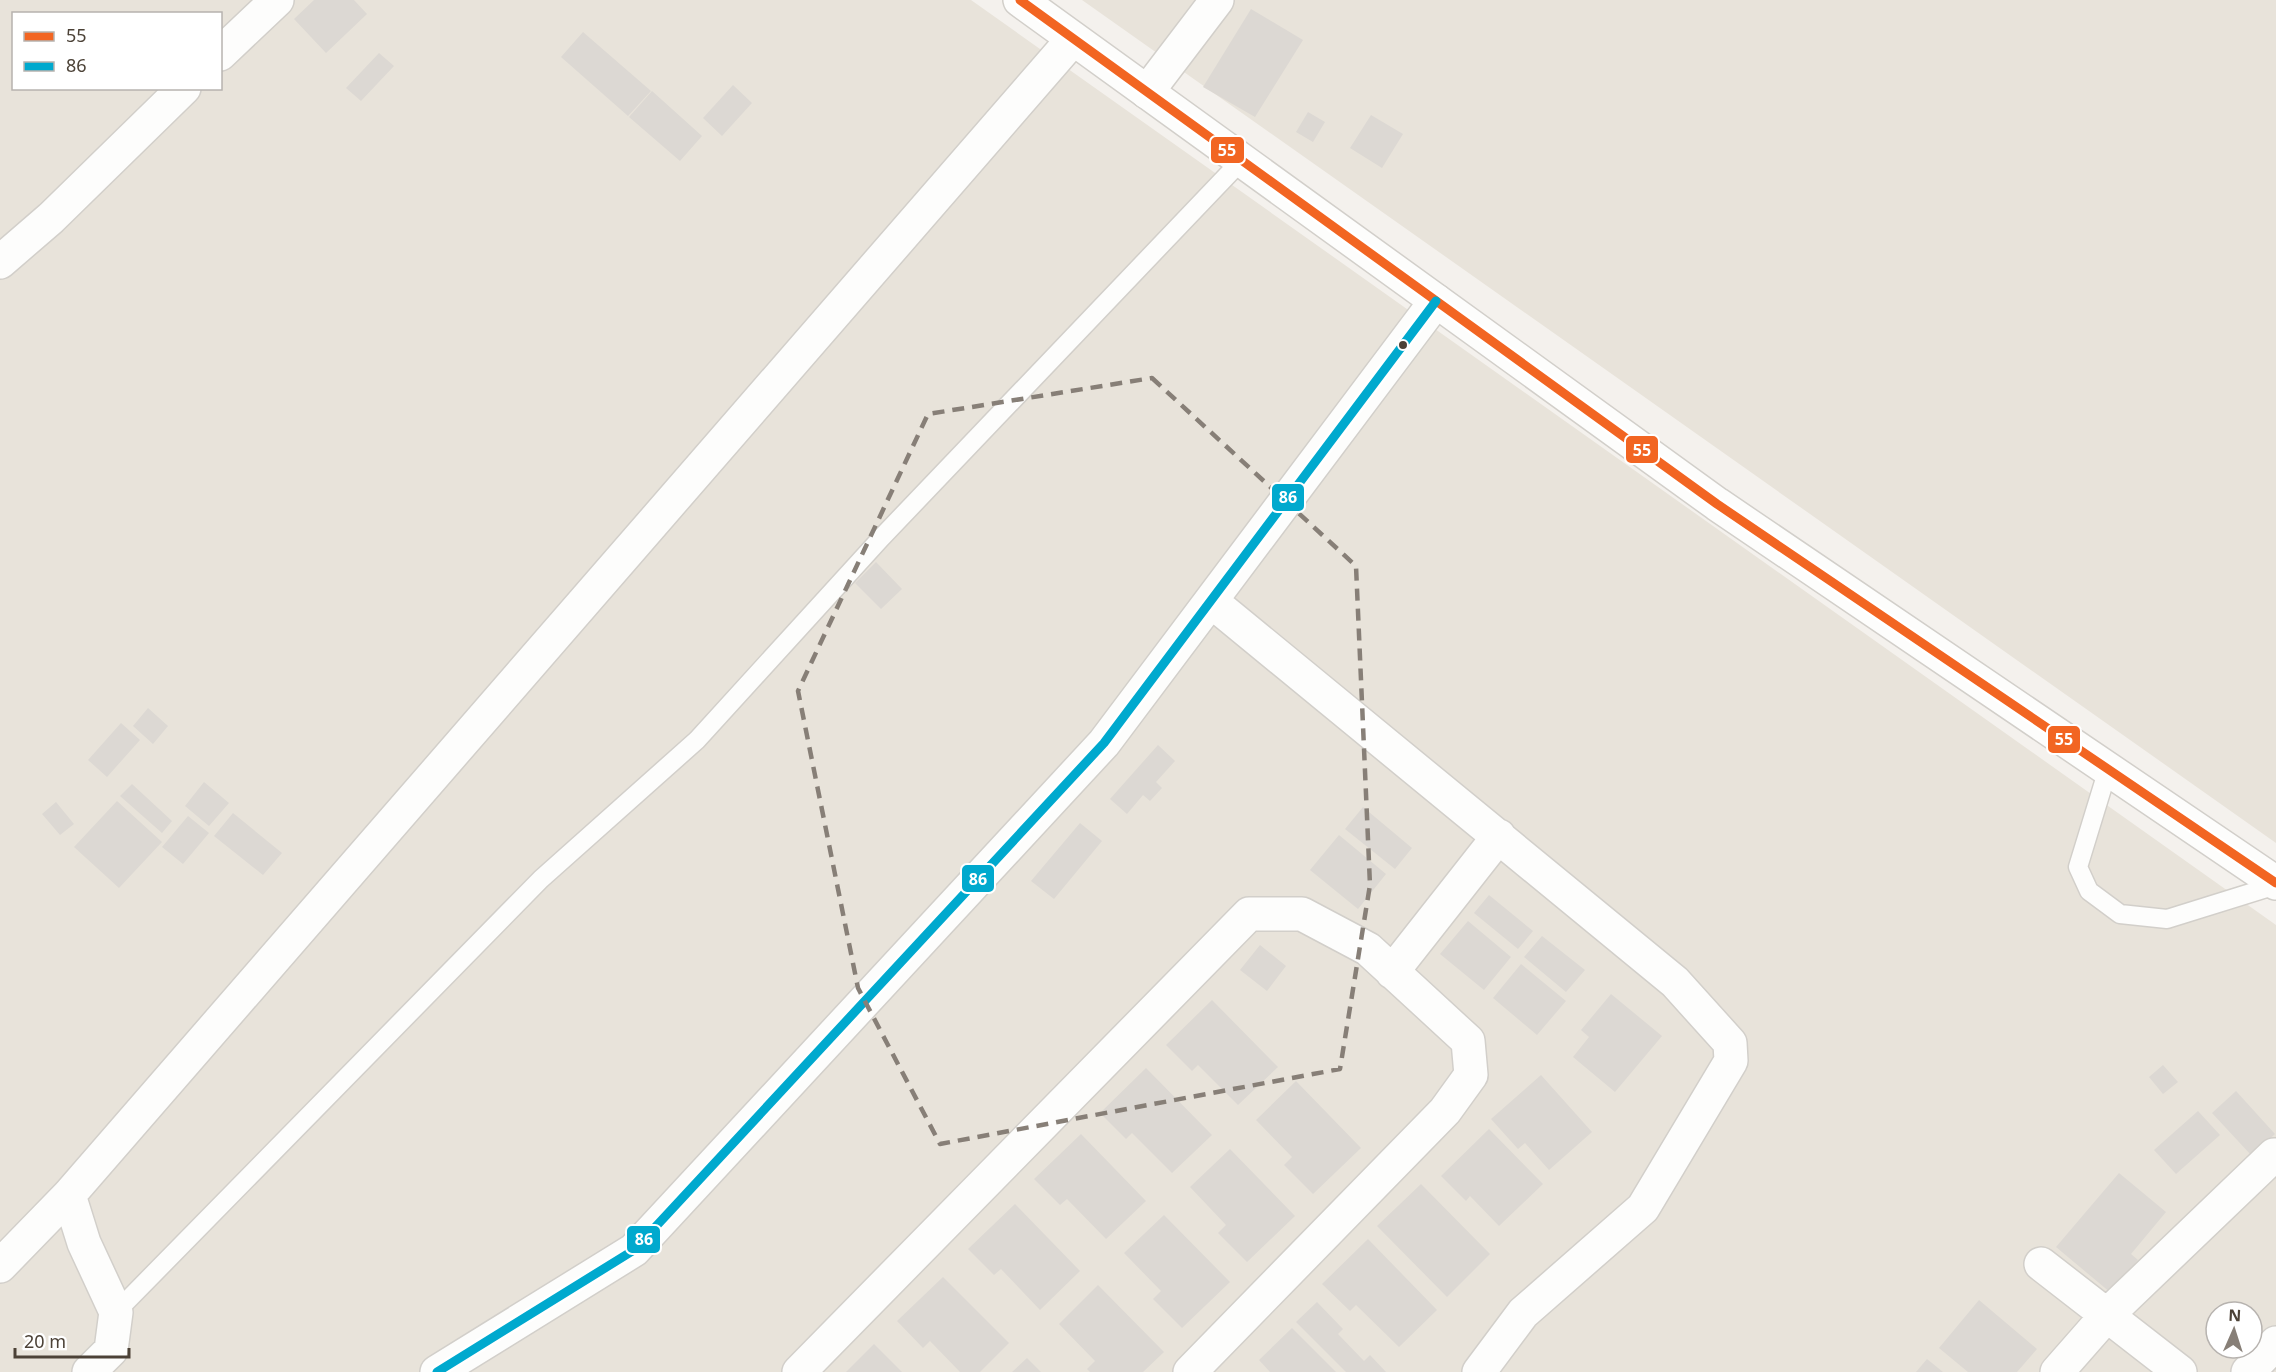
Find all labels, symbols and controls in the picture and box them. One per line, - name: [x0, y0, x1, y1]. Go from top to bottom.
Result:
- legend: [12, 12, 222, 90]
- text: 55: [66, 23, 87, 47]
- text: 86: [66, 53, 87, 77]
- line badge: 55: [1210, 136, 1245, 164]
- text: 55: [1218, 139, 1236, 161]
- unlabelled marker: [1397, 339, 1409, 351]
- line badge: 55: [1625, 435, 1659, 464]
- text: 55: [1633, 439, 1651, 461]
- line badge: 86: [1271, 483, 1305, 512]
- text: 86: [1279, 486, 1297, 508]
- line badge: 55: [2047, 725, 2081, 754]
- text: 55: [2055, 728, 2073, 750]
- line badge: 86: [961, 864, 995, 893]
- text: 86: [969, 868, 987, 890]
- line badge: 86: [626, 1225, 661, 1254]
- text: 86: [635, 1228, 653, 1250]
- north arrow: [2204, 1300, 2264, 1360]
- text: N: [2228, 1304, 2242, 1326]
- scale bar: [15, 1321, 129, 1359]
- text: 20 m: [24, 1329, 66, 1353]

